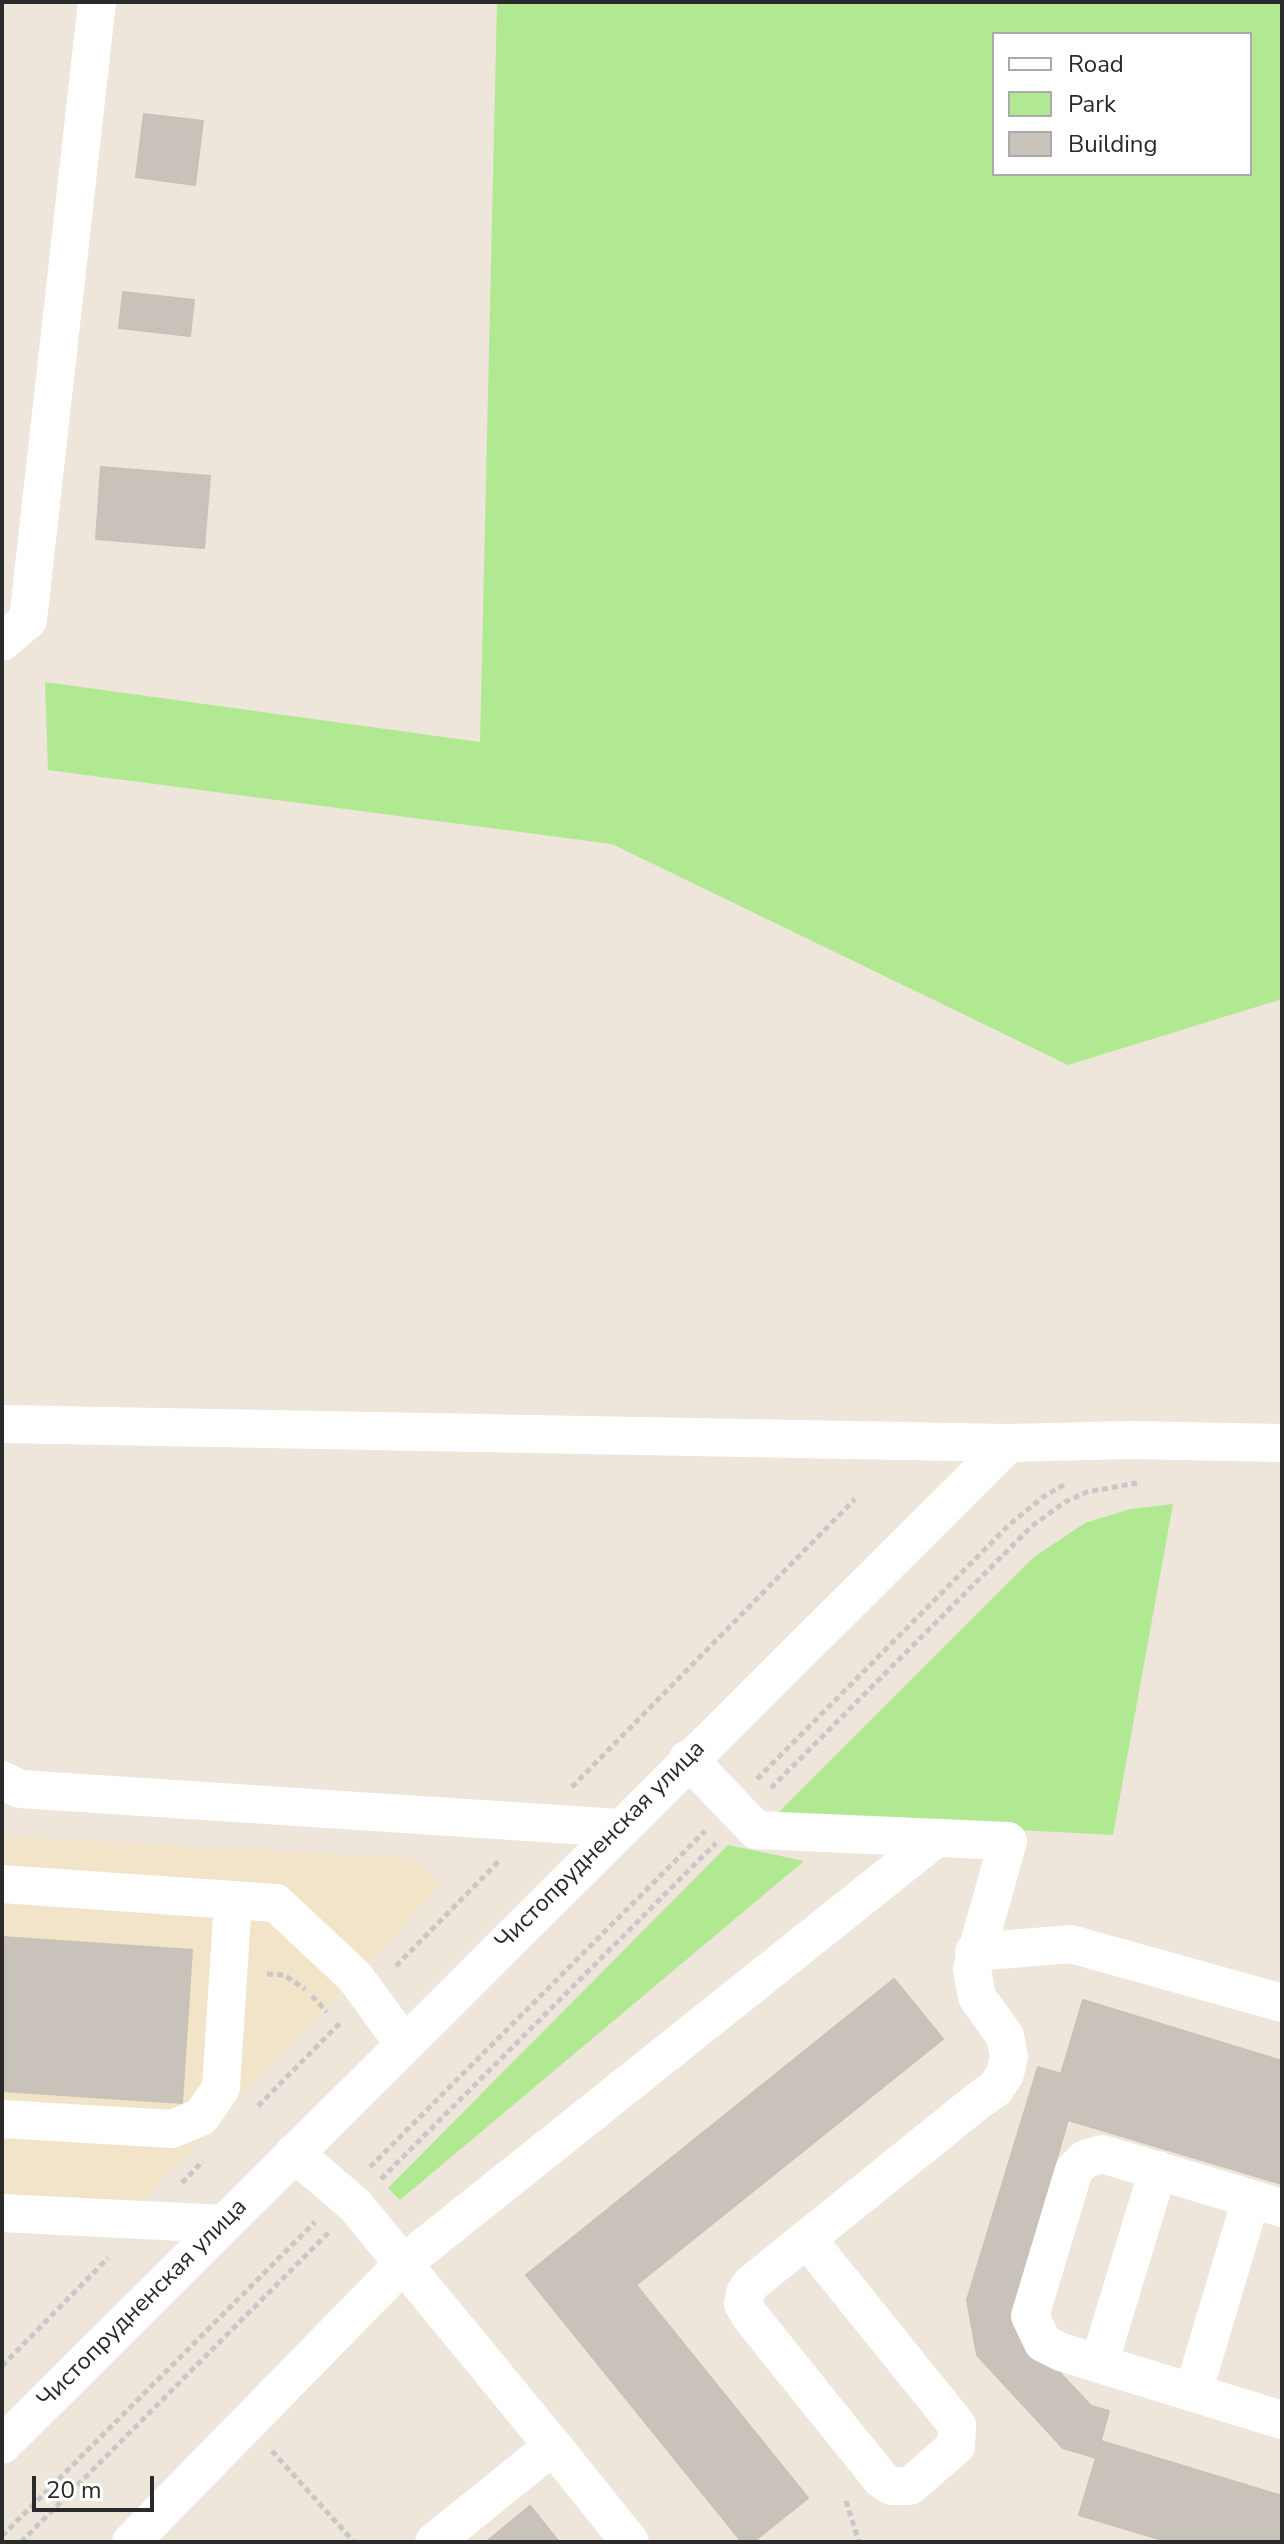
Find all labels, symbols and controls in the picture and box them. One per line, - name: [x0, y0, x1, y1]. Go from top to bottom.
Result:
- legend: [992, 32, 1252, 176]
- text: Road: [1068, 48, 1124, 80]
- text: Park: [1068, 88, 1116, 120]
- text: Building: [1068, 128, 1158, 160]
- street label: Чистопрудненская улица: [490, 1735, 712, 1957]
- street label: Чистопрудненская улица: [32, 2193, 254, 2415]
- scale bar: [36, 2460, 158, 2510]
- text: 20 m: [46, 2474, 102, 2506]

